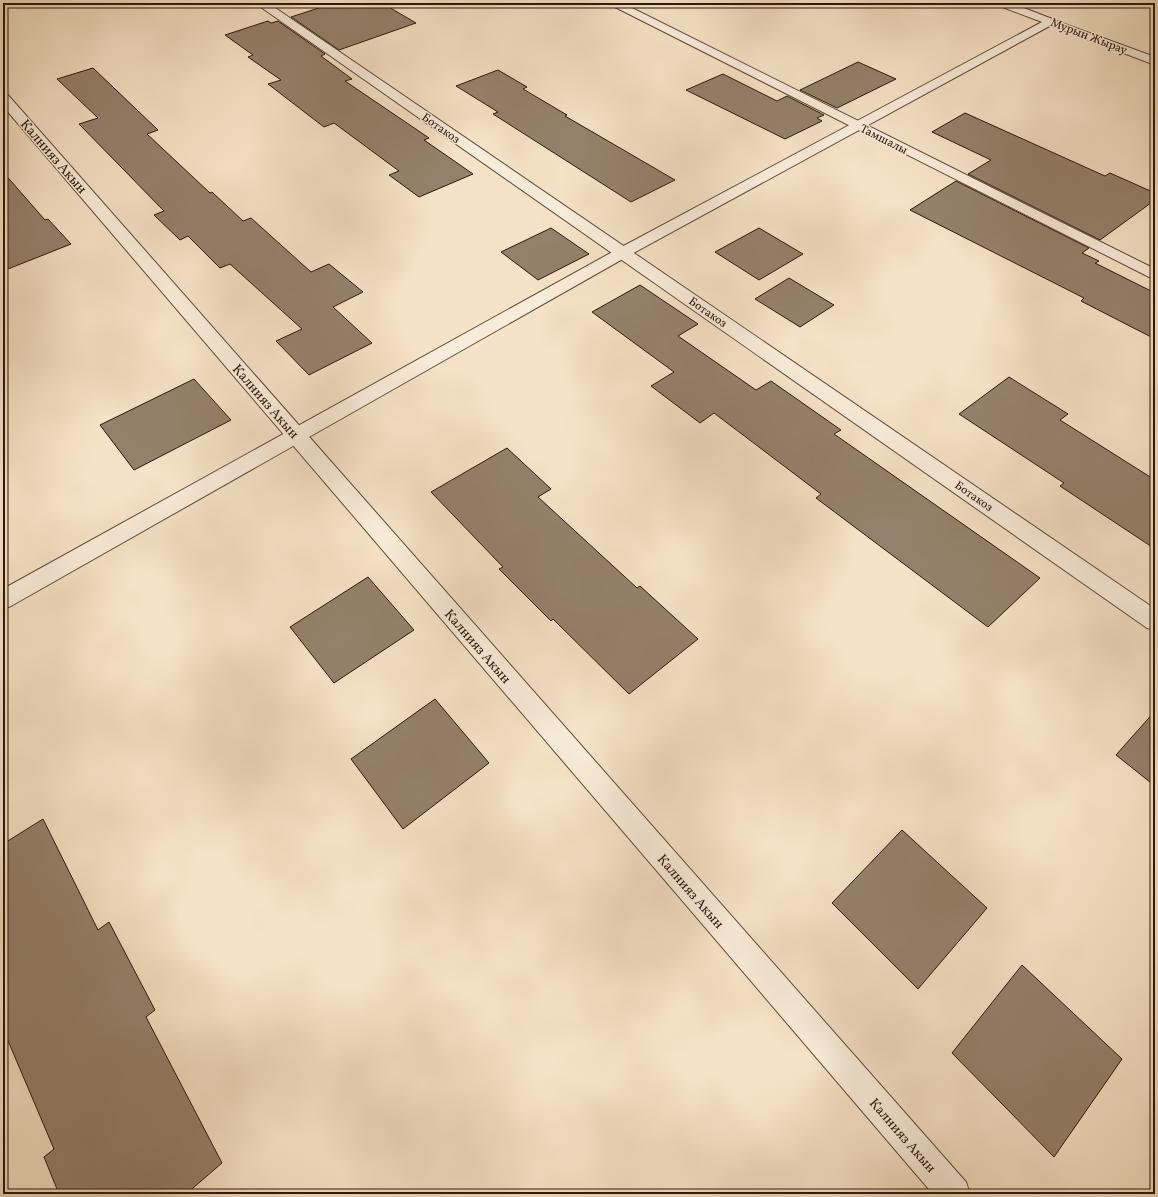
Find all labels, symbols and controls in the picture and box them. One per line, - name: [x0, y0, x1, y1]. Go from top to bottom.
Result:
- street label: Мурын Жырау: [1048, 15, 1130, 59]
- street label: Ботакоз: [418, 110, 463, 148]
- street label: Калнияз Акын: [15, 116, 91, 199]
- street label: Тамшалы: [857, 121, 911, 159]
- street label: Ботакоз: [685, 294, 730, 332]
- street label: Калнияз Акын: [227, 361, 303, 444]
- street label: Ботакоз: [951, 478, 996, 516]
- street label: Калнияз Акын: [439, 606, 515, 689]
- street label: Калнияз Акын: [652, 851, 728, 934]
- street label: Калнияз Акын: [864, 1095, 940, 1178]

